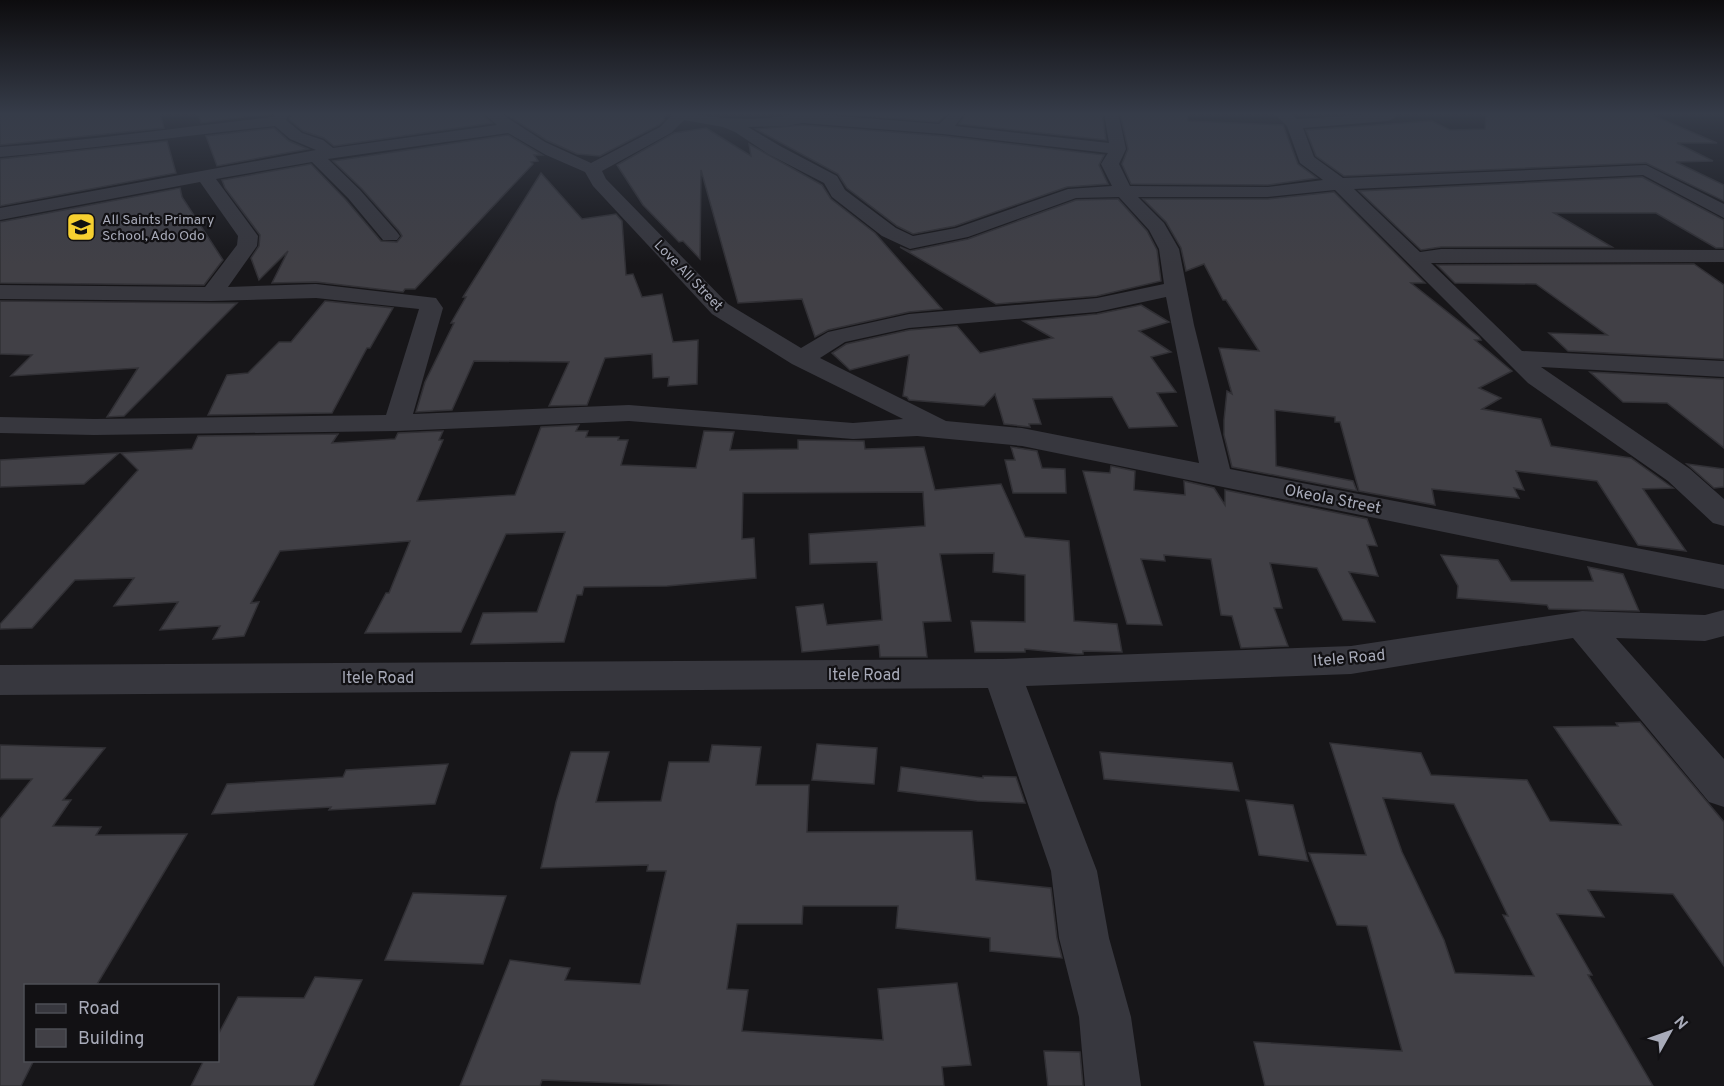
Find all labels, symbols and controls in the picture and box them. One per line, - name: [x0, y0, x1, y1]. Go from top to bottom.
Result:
- school or university icon: All Saints Primary School, Ado Odo: [65, 211, 97, 243]
- place label: All Saints Primary School, Ado Odo: [102, 212, 214, 245]
- street label: Love All Street: [650, 237, 726, 315]
- street label: Okeola Street: [1283, 481, 1383, 519]
- street label: Itele Road: [1312, 646, 1386, 672]
- street label: Itele Road: [828, 666, 900, 686]
- street label: Itele Road: [342, 669, 414, 689]
- legend: [24, 984, 219, 1062]
- text: Road: [78, 998, 120, 1021]
- north arrow: [1640, 1002, 1700, 1062]
- text: N: [1669, 1013, 1691, 1034]
- text: Building: [78, 1028, 144, 1051]

